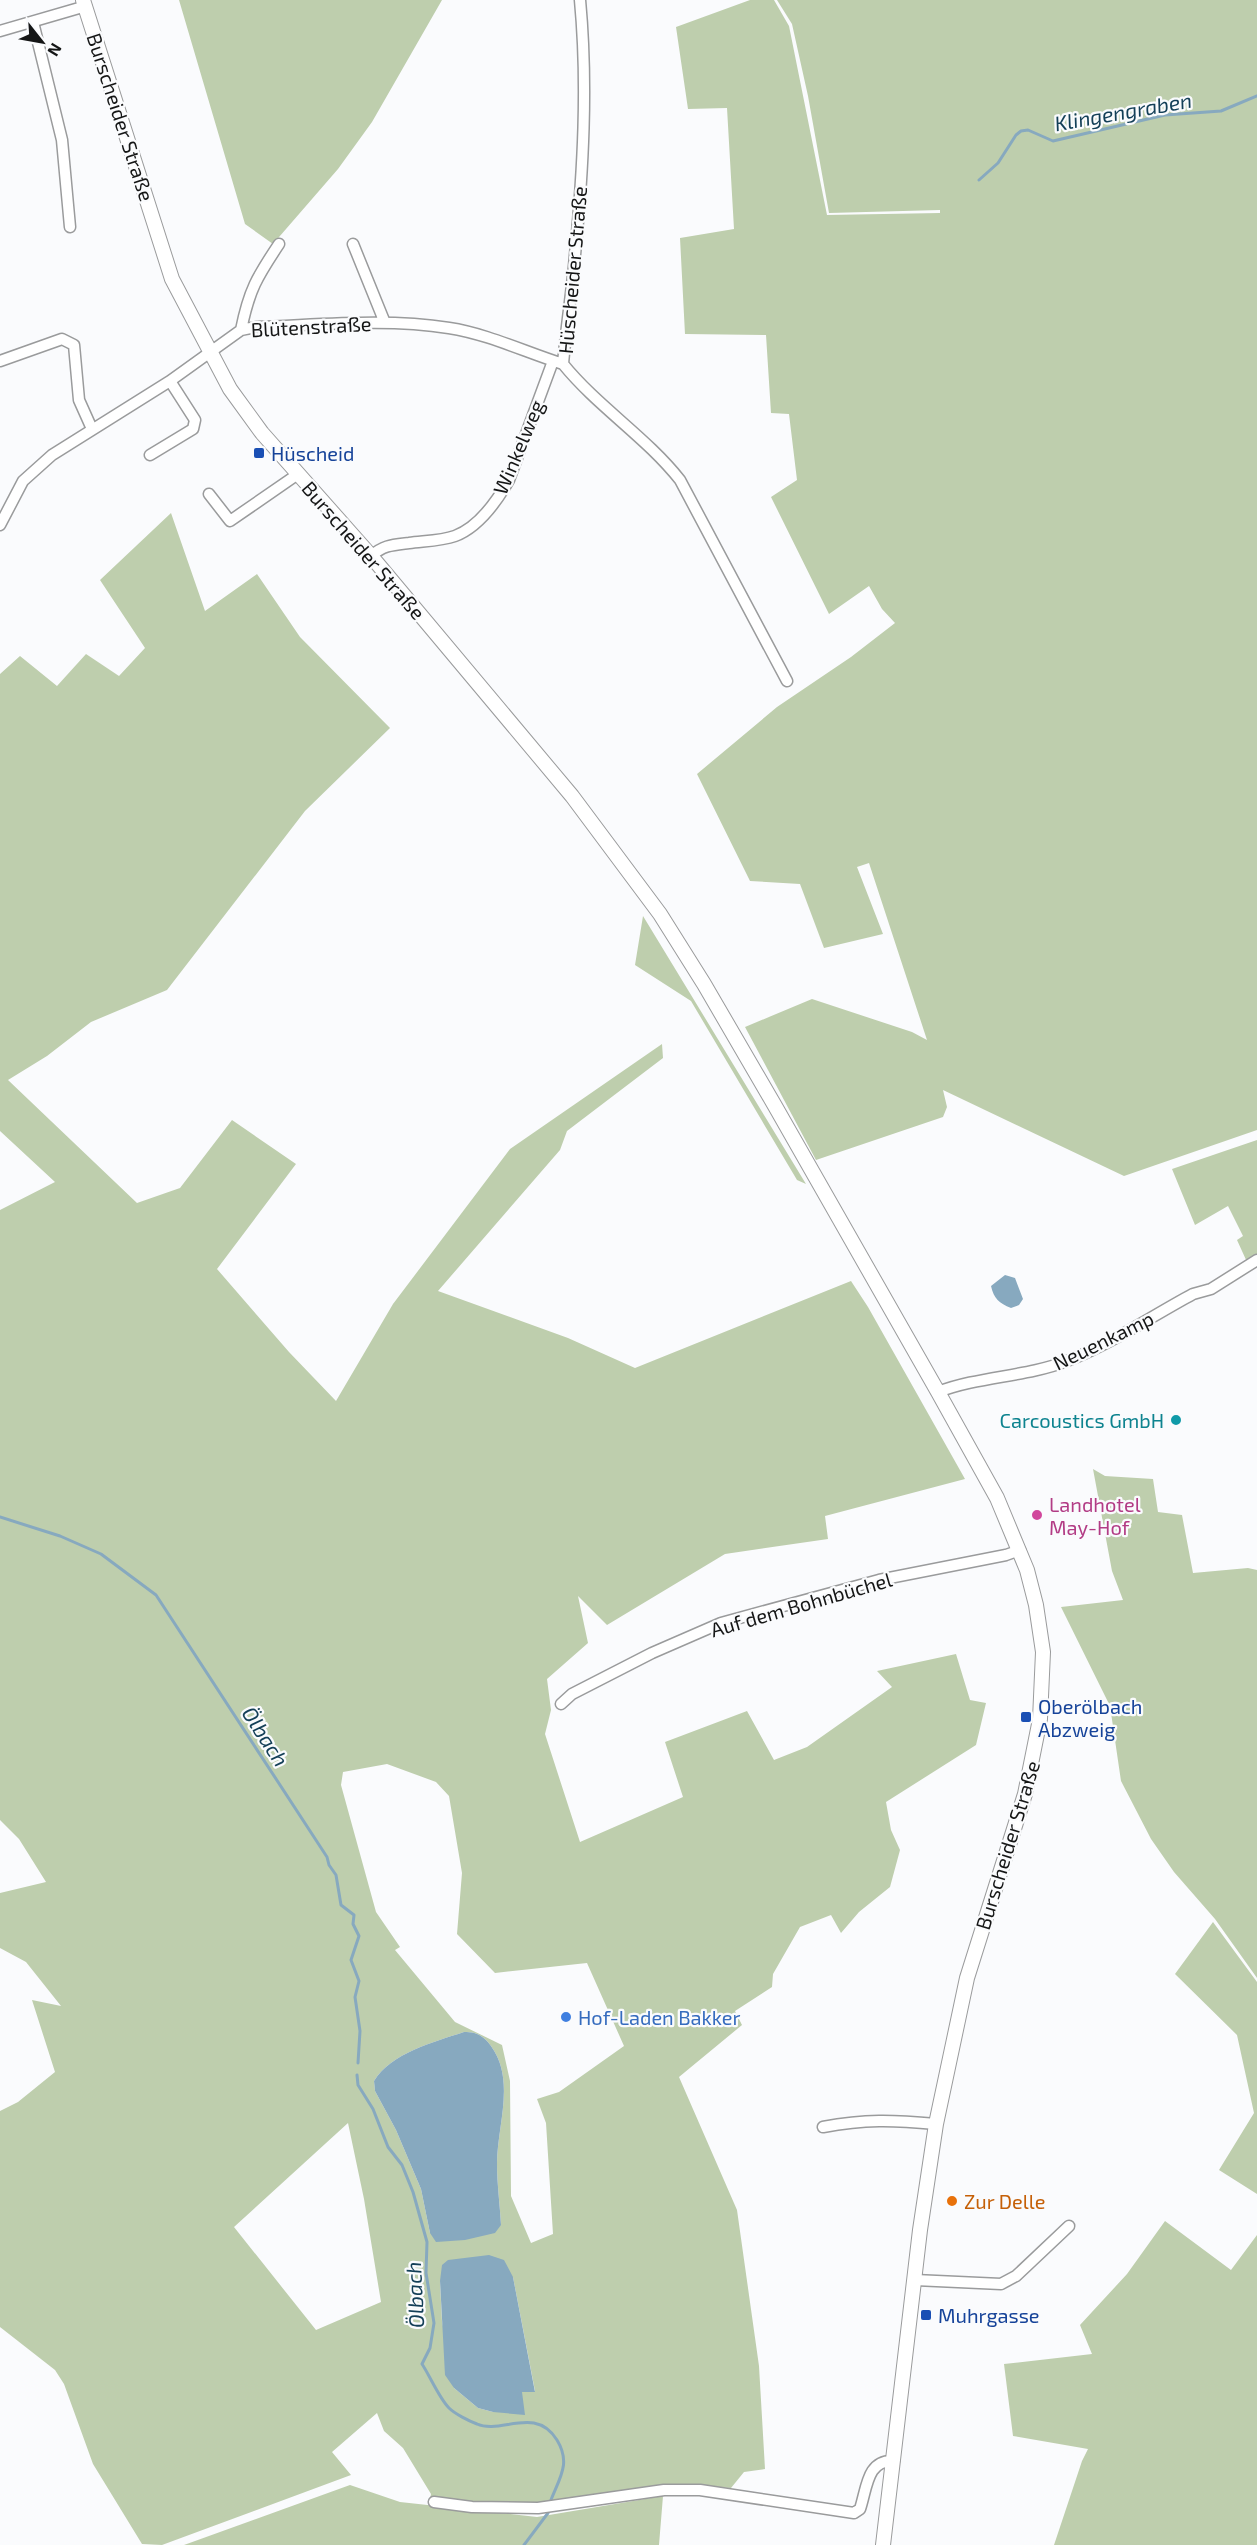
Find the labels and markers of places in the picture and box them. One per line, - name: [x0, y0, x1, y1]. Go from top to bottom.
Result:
- place label: Hüscheid: [271, 441, 354, 465]
- marker: Hüscheid: [252, 446, 266, 460]
- place label: Carcoustics GmbH: [1000, 1408, 1164, 1432]
- marker: Carcoustics GmbH: [1169, 1413, 1183, 1427]
- place label: Landhotel May-Hof: [1049, 1492, 1141, 1539]
- marker: Landhotel May-Hof: [1030, 1508, 1044, 1522]
- place label: Oberölbach Abzweig: [1038, 1694, 1142, 1741]
- marker: Oberölbach Abzweig: [1019, 1710, 1033, 1724]
- place label: Hof-Laden Bakker: [578, 2005, 740, 2029]
- marker: Hof-Laden Bakker: [559, 2010, 573, 2024]
- place label: Zur Delle: [964, 2189, 1045, 2213]
- marker: Zur Delle: [945, 2194, 959, 2208]
- place label: Muhrgasse: [938, 2303, 1040, 2327]
- marker: Muhrgasse: [919, 2308, 933, 2322]

